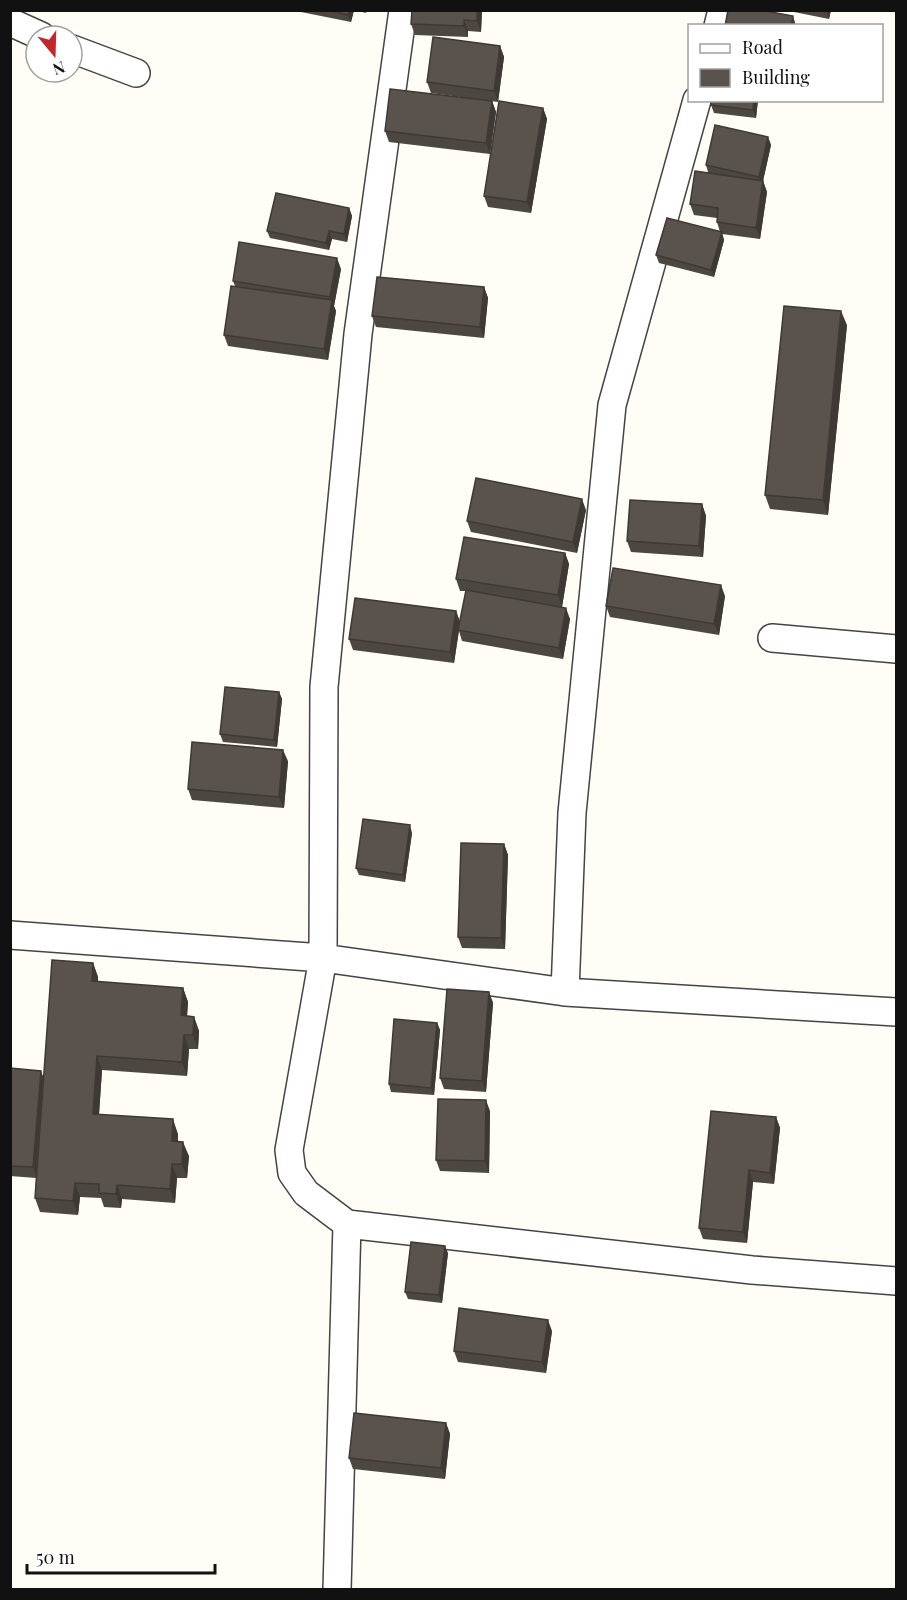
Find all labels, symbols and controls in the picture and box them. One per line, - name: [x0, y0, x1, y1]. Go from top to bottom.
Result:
- north arrow: [24, 24, 84, 84]
- legend: [688, 24, 883, 102]
- text: Road: [742, 35, 783, 59]
- text: N: [50, 57, 68, 81]
- text: Building: [742, 65, 810, 89]
- scale bar: [27, 1537, 214, 1575]
- text: 50 m: [36, 1545, 75, 1569]

